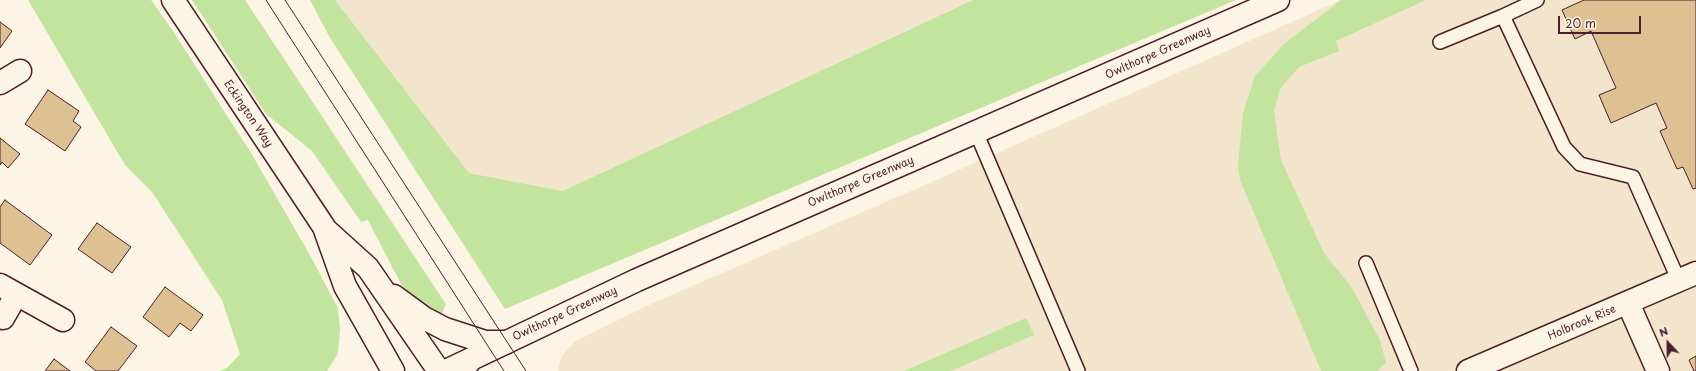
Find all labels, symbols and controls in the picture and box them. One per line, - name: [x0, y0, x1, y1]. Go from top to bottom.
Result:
- scale bar: [1560, 8, 1643, 34]
- text: 20 m: [1565, 14, 1596, 32]
- street label: Owlthorpe Greenway: [1103, 24, 1213, 82]
- street label: Eckington Way: [221, 78, 275, 150]
- street label: Owlthorpe Greenway: [806, 154, 916, 210]
- street label: Owlthorpe Greenway: [511, 284, 619, 344]
- street label: Holbrook Rise: [1546, 303, 1618, 343]
- text: N: [1656, 322, 1671, 341]
- north arrow: [1648, 323, 1688, 363]

